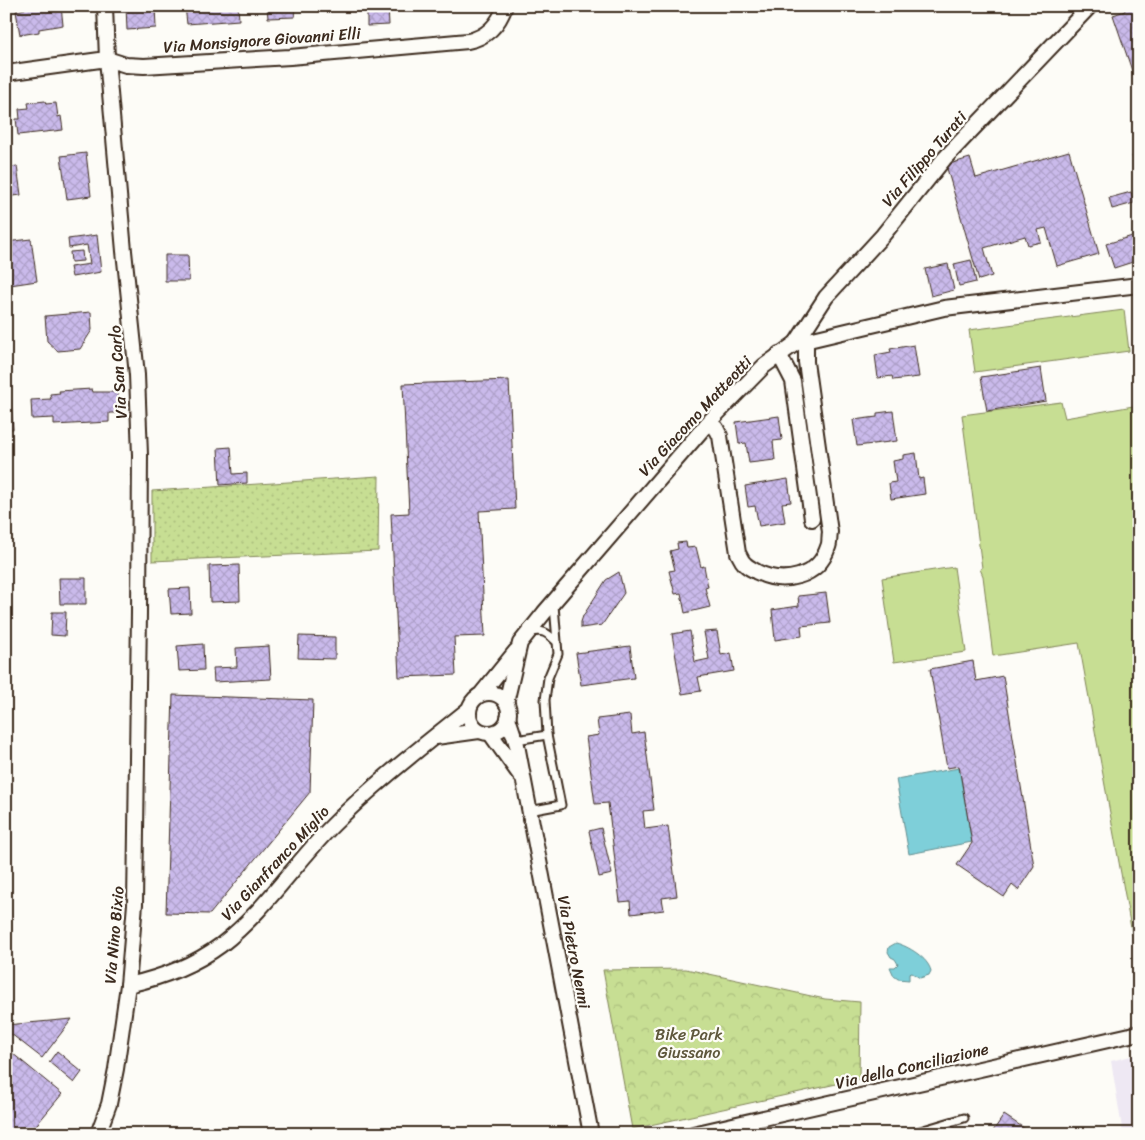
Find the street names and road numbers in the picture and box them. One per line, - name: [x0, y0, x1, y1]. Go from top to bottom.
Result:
- street label: Via Monsignore Giovanni Elli: [162, 19, 362, 61]
- street label: Via Filippo Turati: [874, 104, 975, 214]
- street label: Via San Carlo: [100, 324, 136, 420]
- street label: Via Giacomo Matteotti: [631, 348, 760, 483]
- street label: Via Gianfranco Miglio: [213, 798, 337, 928]
- street label: Via Nino Bixio: [95, 885, 133, 985]
- street label: Via Pietro Nenni: [549, 893, 599, 1012]
- street label: Via della Conciliazione: [832, 1034, 992, 1098]

